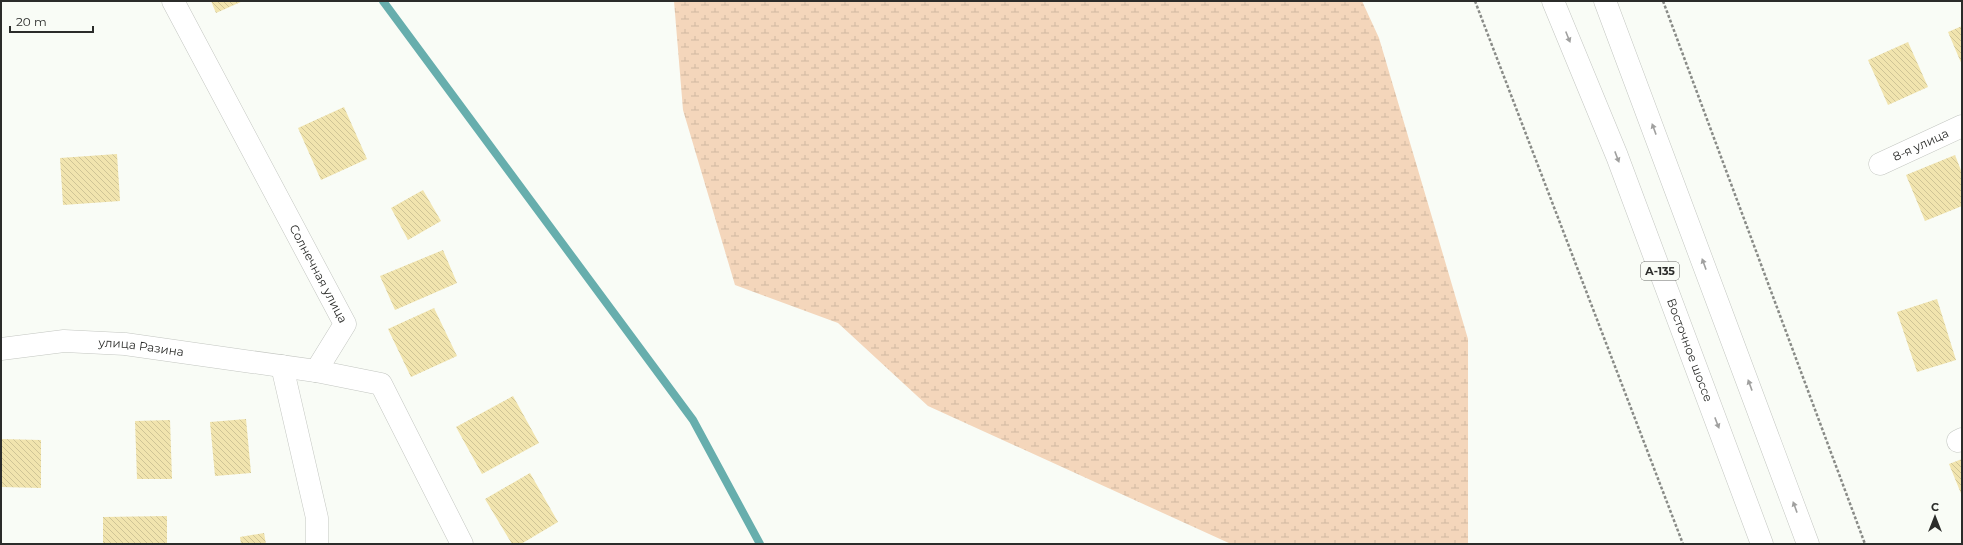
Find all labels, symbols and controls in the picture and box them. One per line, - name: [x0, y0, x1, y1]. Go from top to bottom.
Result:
- scale bar: [10, 8, 93, 34]
- text: 20 m: [16, 14, 47, 29]
- one-way arrow: [1564, 31, 1571, 43]
- one-way arrow: [1650, 122, 1656, 134]
- street label: 8-я улица: [1890, 125, 1951, 164]
- one-way arrow: [1615, 152, 1621, 164]
- street label: Солнечная улица: [286, 222, 351, 325]
- one-way arrow: [1701, 257, 1707, 269]
- road number: А-135: [1641, 262, 1679, 280]
- street label: Восточное шоссе: [1664, 296, 1716, 404]
- street label: улица Разина: [97, 335, 185, 359]
- one-way arrow: [1746, 379, 1752, 391]
- one-way arrow: [1714, 418, 1720, 430]
- north arrow: [1915, 497, 1955, 537]
- text: С: [1931, 500, 1939, 514]
- one-way arrow: [1792, 501, 1798, 513]

